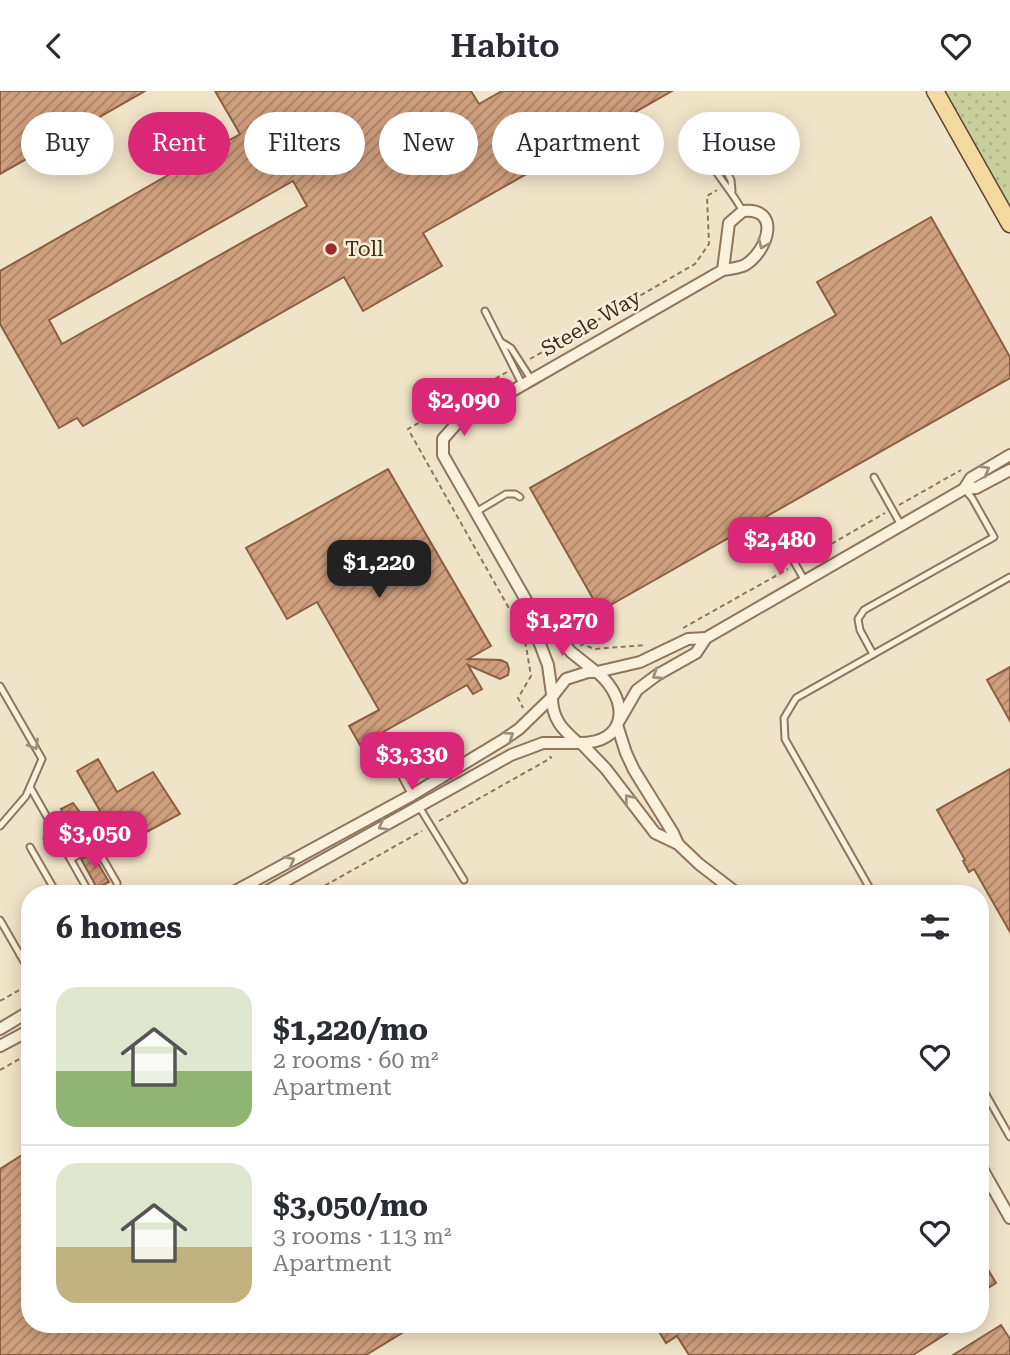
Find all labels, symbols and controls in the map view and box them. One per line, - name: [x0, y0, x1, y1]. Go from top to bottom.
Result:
- icon: back: [35, 27, 73, 65]
- text: Habito: [450, 27, 560, 65]
- icon: heart: [937, 27, 975, 65]
- chip: Buy: [21, 112, 114, 175]
- chip: Rent: [128, 112, 230, 175]
- chip: Filters: [244, 112, 365, 175]
- chip: New: [379, 112, 478, 175]
- chip: Apartment: [492, 112, 664, 175]
- chip: House: [678, 112, 800, 175]
- place label: Toll: [345, 237, 384, 261]
- one-way arrow: [757, 237, 771, 249]
- marker: Toll: [323, 241, 339, 257]
- street label: Steele Way: [537, 285, 645, 361]
- pin: $2,090: [407, 379, 521, 438]
- text: $2,090: [428, 387, 500, 414]
- one-way arrow: [977, 465, 990, 478]
- pin: $2,480: [723, 517, 837, 577]
- text: $2,480: [744, 526, 816, 553]
- pin: $1,220: [322, 540, 436, 600]
- text: $1,220: [343, 549, 415, 576]
- pin: $1,270: [505, 599, 619, 658]
- text: $1,270: [526, 607, 598, 634]
- one-way arrow: [652, 666, 665, 679]
- one-way arrow: [501, 731, 514, 744]
- pin: $3,330: [355, 733, 469, 792]
- one-way arrow: [26, 738, 39, 750]
- text: $3,330: [376, 741, 448, 768]
- one-way arrow: [624, 794, 637, 807]
- pin: $3,050: [38, 811, 152, 871]
- one-way arrow: [378, 818, 391, 831]
- text: $3,050: [59, 820, 131, 847]
- one-way arrow: [283, 856, 295, 869]
- icon: filters: [916, 908, 954, 946]
- text: 6 homes: [56, 910, 182, 945]
- text: $1,220/mo: [273, 1012, 428, 1047]
- icon: home: [112, 1015, 196, 1099]
- icon: heart: [916, 1038, 954, 1076]
- text: 2 rooms · 60 m²: [273, 1047, 439, 1074]
- text: Apartment: [273, 1074, 392, 1101]
- text: $3,050/mo: [273, 1188, 428, 1223]
- icon: home: [112, 1191, 196, 1275]
- icon: heart: [916, 1214, 954, 1252]
- text: 3 rooms · 113 m²: [273, 1223, 451, 1250]
- text: Apartment: [273, 1250, 392, 1277]

